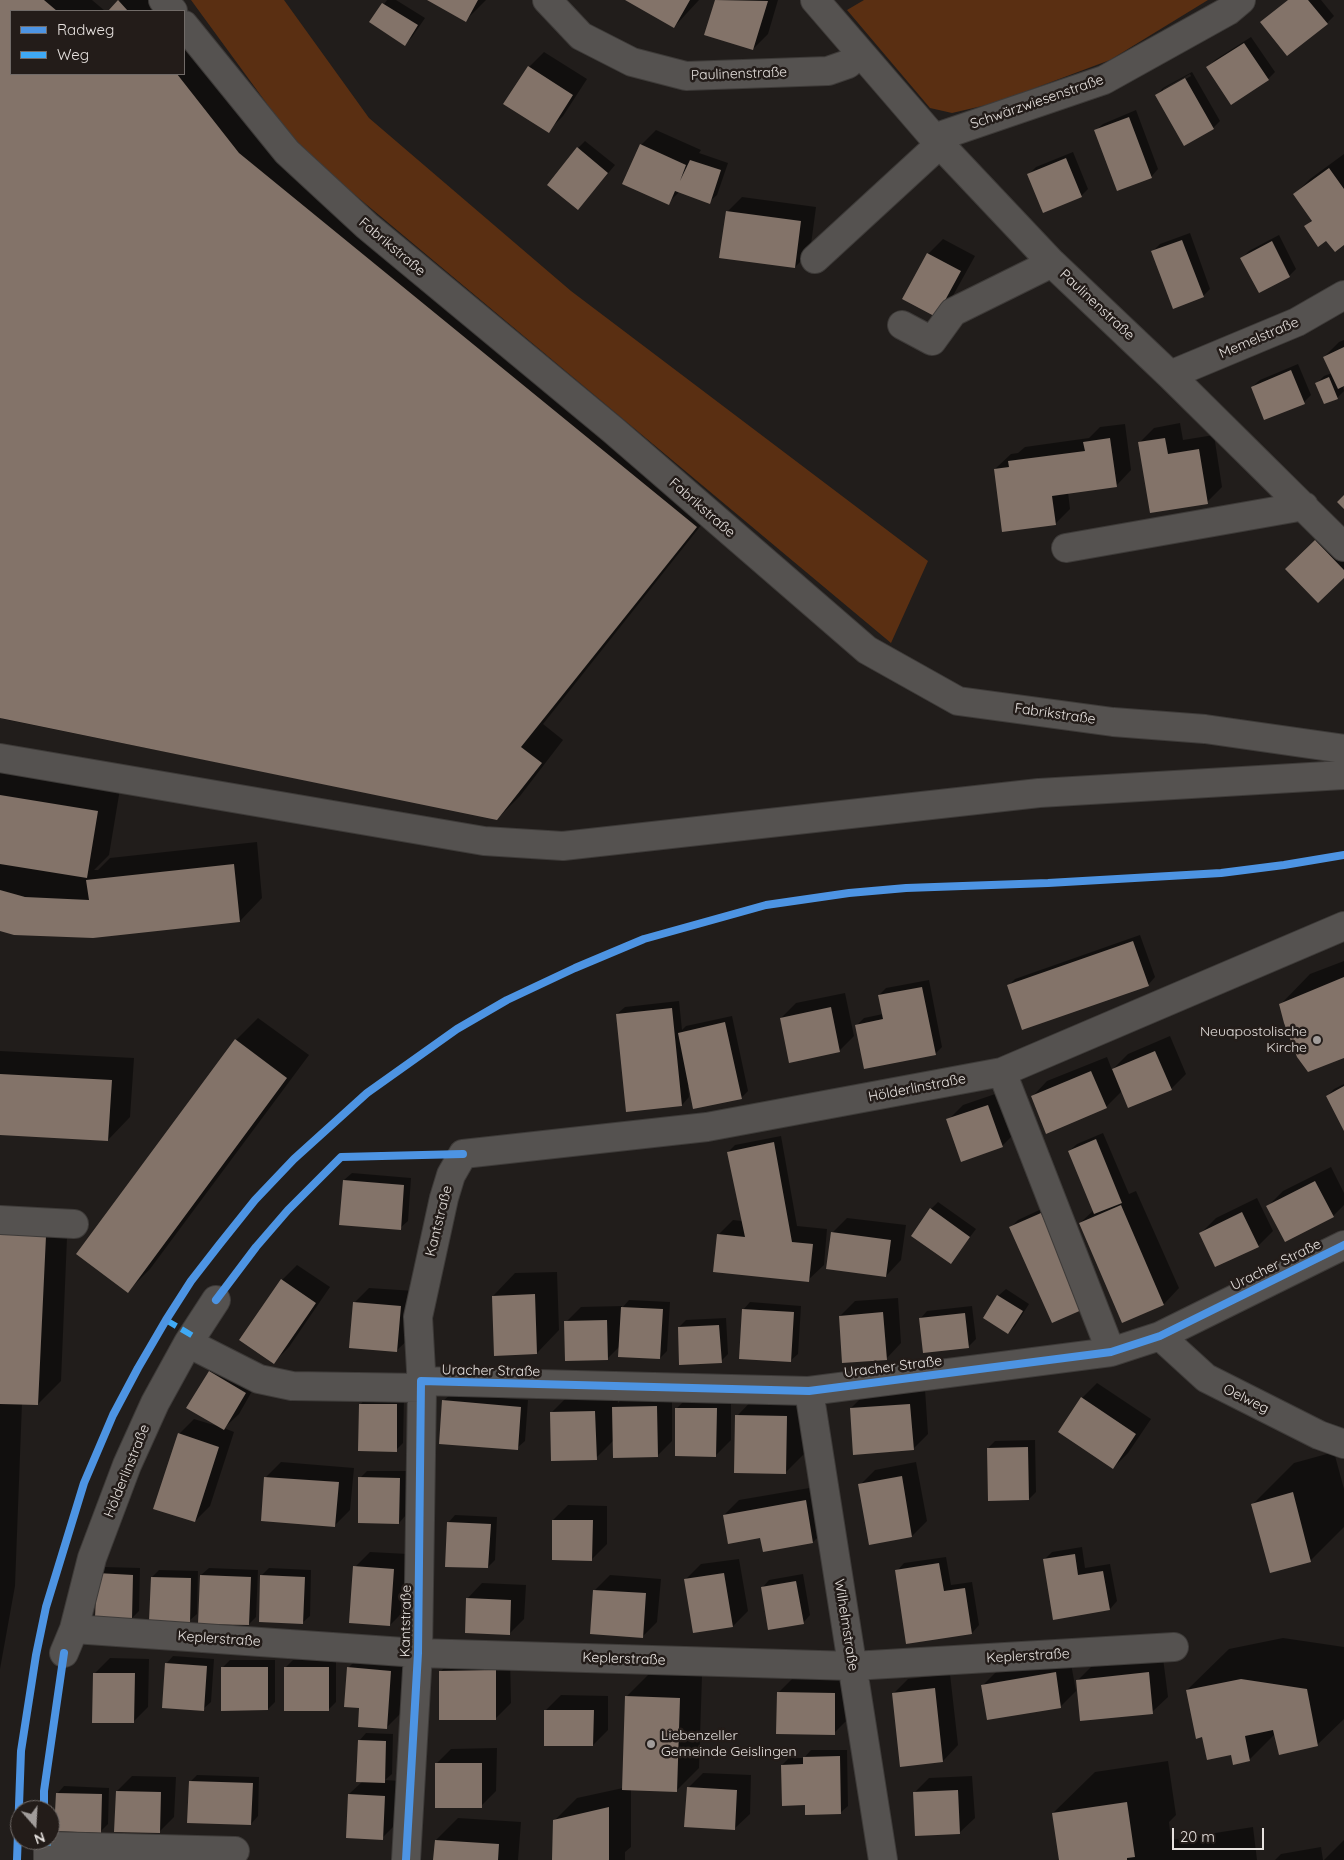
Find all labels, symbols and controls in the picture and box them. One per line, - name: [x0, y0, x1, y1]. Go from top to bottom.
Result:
- legend: [10, 10, 185, 75]
- text: Radweg: [57, 20, 114, 39]
- text: Weg: [57, 45, 89, 64]
- street label: Paulinenstraße: [691, 64, 787, 84]
- street label: Schwärzwiesenstraße: [968, 71, 1106, 133]
- street label: Fabrikstraße: [355, 214, 429, 280]
- street label: Paulinenstraße: [1056, 266, 1138, 344]
- street label: Memelstraße: [1217, 314, 1301, 362]
- street label: Fabrikstraße: [666, 475, 738, 541]
- street label: Fabrikstraße: [1013, 700, 1097, 728]
- place label: Neuapostolische Kirche: [1200, 1024, 1307, 1056]
- marker: Neuapostolische Kirche: [1311, 1034, 1323, 1046]
- street label: Hölderlinstraße: [867, 1070, 967, 1106]
- street label: Kantstraße: [422, 1184, 456, 1258]
- street label: Uracher Straße: [1228, 1236, 1324, 1294]
- street label: Uracher Straße: [843, 1353, 943, 1381]
- street label: Uracher Straße: [441, 1362, 541, 1380]
- street label: Oelweg: [1220, 1381, 1272, 1417]
- street label: Hölderlinstraße: [101, 1422, 153, 1520]
- street label: Wilhelmstraße: [830, 1578, 862, 1672]
- street label: Kantstraße: [397, 1585, 415, 1657]
- street label: Keplerstraße: [177, 1628, 261, 1650]
- street label: Keplerstraße: [986, 1645, 1070, 1667]
- street label: Keplerstraße: [582, 1649, 666, 1669]
- place label: Liebenzeller Gemeinde Geislingen: [661, 1728, 797, 1760]
- marker: Liebenzeller Gemeinde Geislingen: [645, 1738, 657, 1750]
- north arrow: [10, 1800, 60, 1850]
- scale bar: [1174, 1818, 1266, 1850]
- text: 20 m: [1180, 1827, 1215, 1846]
- text: N: [32, 1828, 47, 1848]

